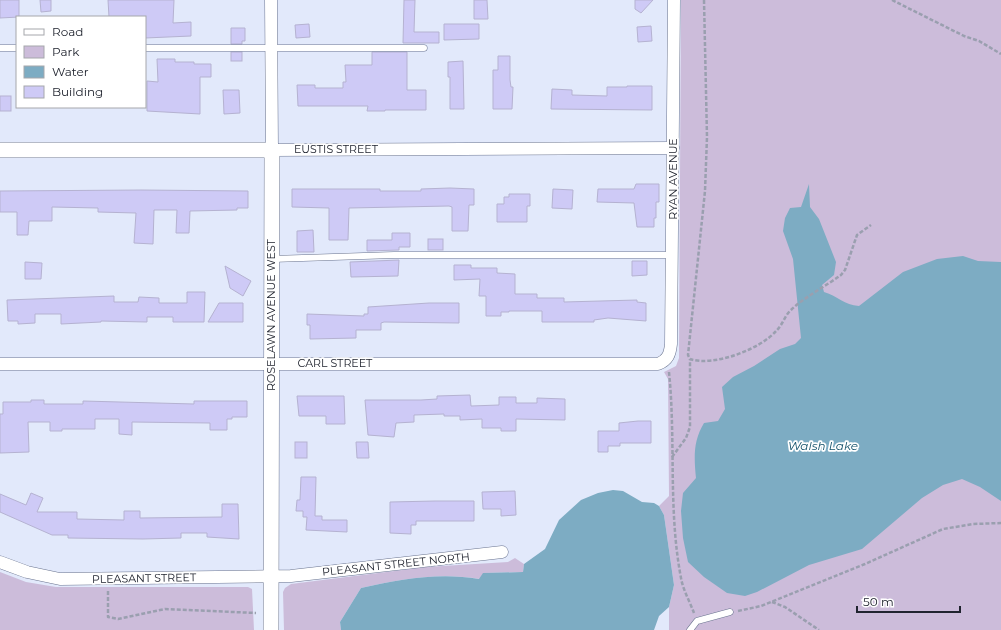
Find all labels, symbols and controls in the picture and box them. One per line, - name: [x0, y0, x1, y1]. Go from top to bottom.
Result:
- legend: [16, 16, 146, 108]
- text: Road: [52, 24, 83, 39]
- text: Park: [52, 44, 80, 59]
- text: Water: [52, 64, 89, 79]
- text: Building: [52, 84, 103, 99]
- street label: RYAN AVENUE: [666, 138, 680, 220]
- street label: EUSTIS STREET: [294, 142, 379, 156]
- street label: ROSELAWN AVENUE WEST: [264, 238, 278, 391]
- street label: CARL STREET: [298, 356, 373, 370]
- water label: Walsh Lake: [788, 438, 858, 453]
- street label: PLEASANT STREET NORTH: [321, 549, 471, 579]
- street label: PLEASANT STREET: [92, 570, 197, 586]
- scale bar: [857, 588, 960, 614]
- text: 50 m: [863, 594, 894, 609]

